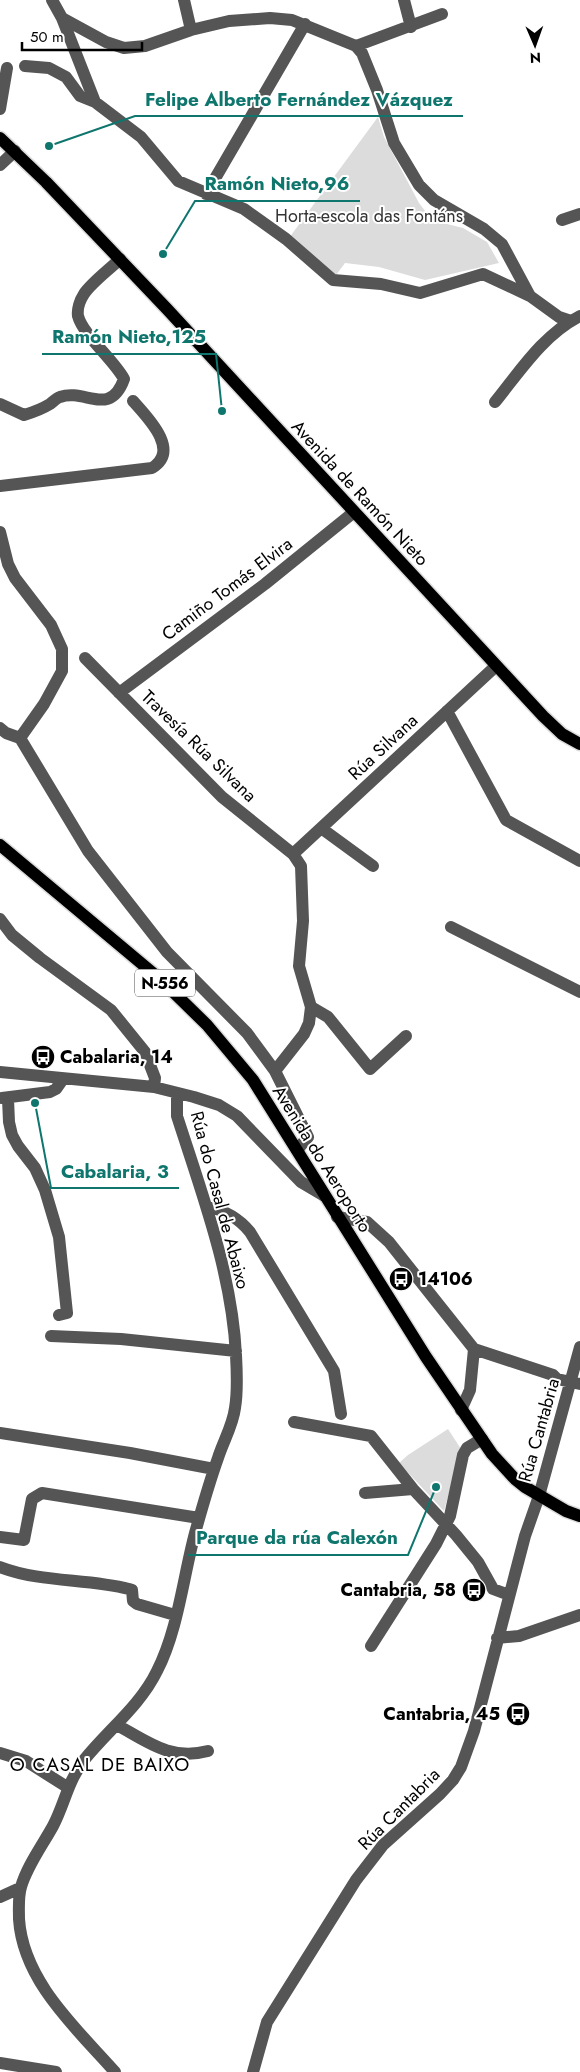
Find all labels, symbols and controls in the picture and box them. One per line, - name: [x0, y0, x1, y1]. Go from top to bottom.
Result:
- scale bar: [22, 20, 142, 52]
- north arrow: [510, 20, 560, 70]
- text: 50 m: [30, 26, 64, 48]
- text: N: [530, 48, 541, 68]
- callout: Felipe Alberto Fernández Vázquez: [135, 82, 463, 116]
- text: Felipe Alberto Fernández Vázquez: [145, 86, 453, 113]
- callout: Ramón Nieto,96: [195, 167, 360, 201]
- text: Ramón Nieto,96: [204, 170, 350, 197]
- park label: Horta-escola das Fontáns: [275, 203, 463, 229]
- callout: Ramón Nieto,125: [42, 320, 216, 354]
- text: Ramón Nieto,125: [52, 323, 206, 350]
- street label: Avenida de Ramón Nieto: [285, 414, 435, 572]
- street label: Camiño Tomás Elvira: [156, 531, 298, 647]
- street label: Travesía Rúa Silvana: [135, 684, 263, 808]
- street label: Rúa Silvana: [342, 708, 424, 786]
- road number: N-556: [135, 970, 195, 996]
- bus stop icon: Cabalaria, 14: [30, 1044, 56, 1070]
- place label: Cabalaria, 14: [60, 1044, 173, 1070]
- street label: Avenida do Aeroporto: [266, 1080, 378, 1238]
- street label: Rúa do Casal de Abaixo: [184, 1108, 256, 1292]
- callout: Cabalaria, 3: [51, 1154, 179, 1188]
- text: Cabalaria, 3: [61, 1158, 169, 1185]
- bus stop icon: 14106: [388, 1266, 414, 1292]
- place label: 14106: [418, 1266, 473, 1292]
- street label: Rúa Cantabria: [512, 1375, 566, 1485]
- callout: Parque da rúa Calexón: [187, 1521, 408, 1555]
- text: Parque da rúa Calexón: [196, 1524, 398, 1551]
- place label: Cantabria, 58: [341, 1577, 456, 1603]
- bus stop icon: Cantabria, 58: [461, 1577, 487, 1603]
- place label: Cantabria, 45: [383, 1701, 500, 1727]
- bus stop icon: Cantabria, 45: [505, 1701, 531, 1727]
- district label: O CASAL DE BAIXO: [10, 1751, 190, 1778]
- street label: Rúa Cantabria: [352, 1762, 446, 1856]

